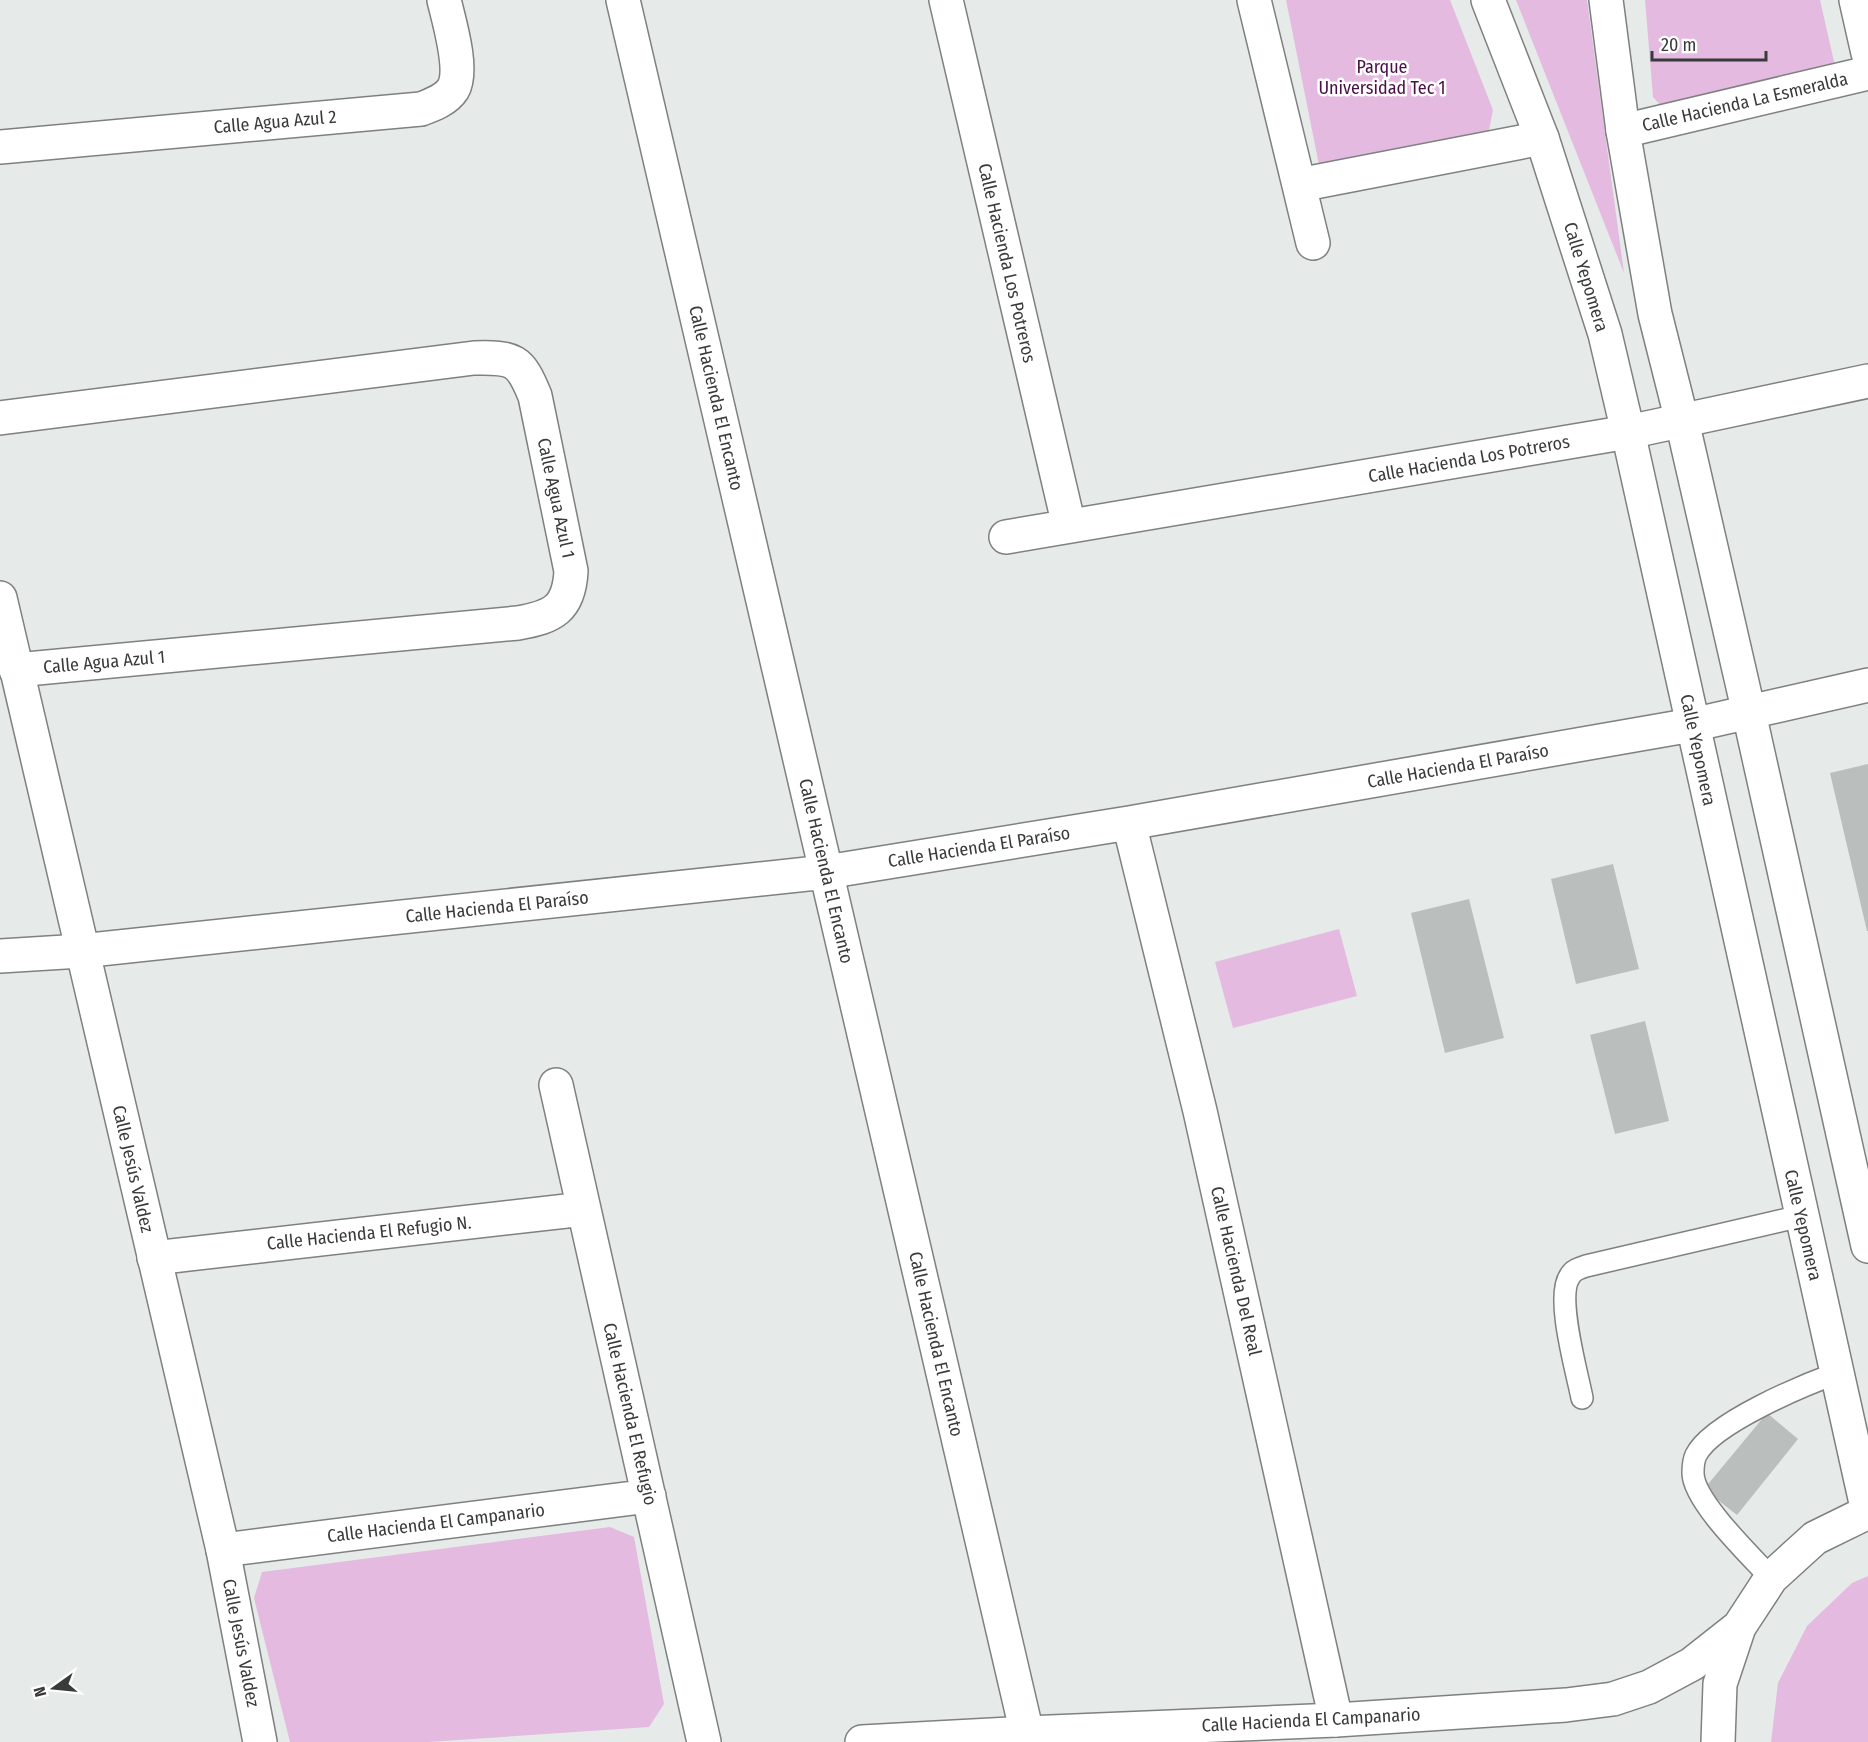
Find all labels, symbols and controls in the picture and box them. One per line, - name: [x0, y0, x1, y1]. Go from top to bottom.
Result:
- scale bar: [1652, 24, 1766, 62]
- text: 20 m: [1661, 34, 1696, 56]
- park label: Parque Universidad Tec 1: [1318, 56, 1446, 99]
- street label: Calle Hacienda La Esmeralda: [1640, 68, 1850, 136]
- street label: Calle Agua Azul 2: [213, 106, 337, 138]
- street label: Calle Hacienda Los Potreros: [973, 161, 1041, 365]
- street label: Calle Yepomera: [1559, 220, 1613, 335]
- street label: Calle Hacienda El Encanto: [684, 303, 748, 493]
- street label: Calle Hacienda Los Potreros: [1367, 430, 1572, 488]
- street label: Calle Agua Azul 1: [533, 436, 579, 560]
- street label: Calle Agua Azul 1: [42, 646, 166, 678]
- street label: Calle Yepomera: [1675, 692, 1721, 808]
- street label: Calle Hacienda El Paraíso: [1365, 739, 1551, 793]
- street label: Calle Hacienda El Encanto: [794, 776, 858, 966]
- street label: Calle Hacienda El Paraíso: [886, 822, 1072, 872]
- street label: Calle Hacienda El Paraíso: [404, 886, 590, 928]
- street label: Calle Jesús Valdez: [108, 1103, 158, 1235]
- street label: Calle Yepomera: [1780, 1167, 1826, 1283]
- street label: Calle Hacienda Del Real: [1206, 1184, 1266, 1358]
- street label: Calle Hacienda El Refugio N.: [266, 1211, 472, 1255]
- street label: Calle Hacienda El Encanto: [904, 1249, 968, 1439]
- street label: Calle Hacienda El Refugio: [598, 1321, 662, 1507]
- street label: Calle Hacienda El Campanario: [326, 1499, 546, 1547]
- street label: Calle Jesús Valdez: [218, 1577, 264, 1709]
- north arrow: [24, 1658, 84, 1718]
- text: N: [30, 1685, 50, 1699]
- street label: Calle Hacienda El Campanario: [1201, 1703, 1421, 1737]

